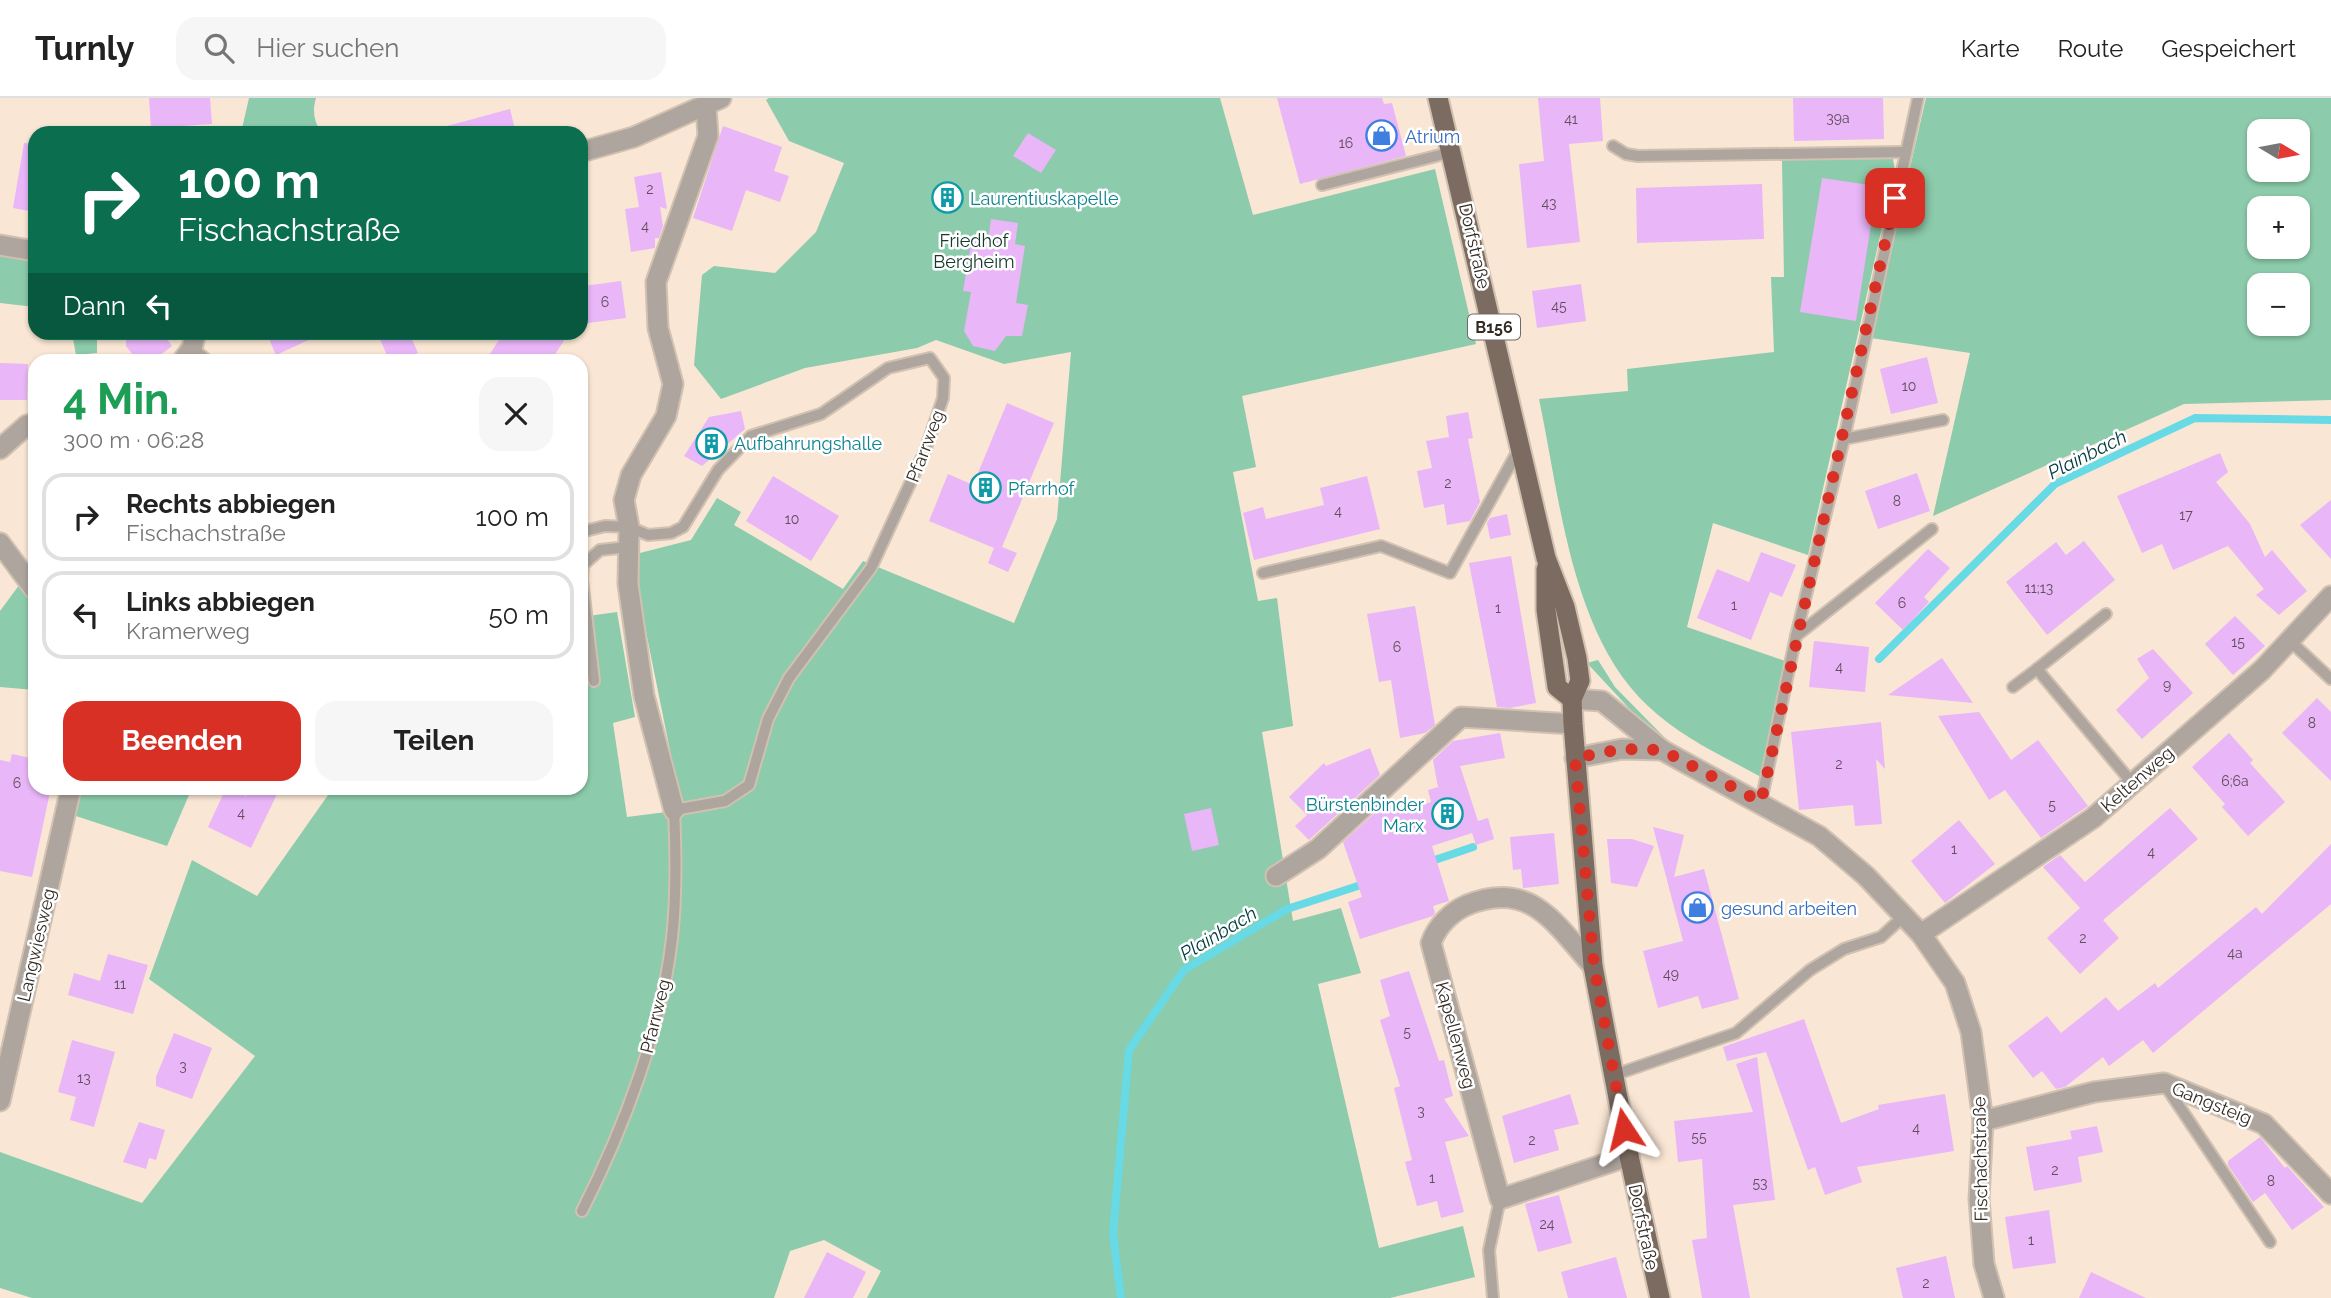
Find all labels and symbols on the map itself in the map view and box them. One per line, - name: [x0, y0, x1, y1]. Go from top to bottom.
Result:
- house number: 39a: [1826, 110, 1850, 126]
- house number: 41: [1564, 111, 1578, 127]
- shop icon: Atrium: [1365, 119, 1399, 153]
- north arrow: [2247, 119, 2310, 182]
- place label: Atrium: [1405, 126, 1460, 147]
- house number: 16: [1339, 135, 1353, 151]
- pin: [1865, 168, 1925, 228]
- house number: 2: [646, 181, 654, 197]
- building icon: Laurentiuskapelle: [930, 181, 964, 215]
- place label: Laurentiuskapelle: [970, 188, 1119, 209]
- house number: 43: [1541, 195, 1557, 211]
- street label: Dorfstraße: [1455, 201, 1495, 291]
- house number: 4: [641, 218, 649, 234]
- park label: Friedhof Bergheim: [933, 230, 1015, 272]
- house number: 6: [601, 294, 609, 310]
- house number: 45: [1551, 298, 1567, 314]
- road number: B156: [1468, 314, 1520, 340]
- house number: 10: [1902, 378, 1916, 394]
- street label: Pfarrweg: [902, 407, 948, 485]
- water label: Plainbach: [2044, 425, 2130, 483]
- building icon: Aufbahrungshalle: [694, 426, 728, 460]
- place label: Aufbahrungshalle: [734, 433, 882, 454]
- building icon: Pfarrhof: [968, 471, 1002, 505]
- house number: 2: [1444, 475, 1452, 491]
- place label: Pfarrhof: [1008, 478, 1076, 499]
- house number: 8: [1893, 493, 1901, 509]
- house number: 4: [1334, 503, 1342, 519]
- house number: 17: [2179, 507, 2193, 523]
- house number: 10: [785, 511, 799, 527]
- house number: 11;13: [2025, 580, 2053, 596]
- house number: 6: [1898, 595, 1906, 611]
- house number: 1: [1731, 597, 1737, 613]
- house number: 1: [1495, 600, 1501, 616]
- house number: 15: [2231, 634, 2245, 650]
- house number: 6: [1393, 639, 1401, 655]
- house number: 4: [1835, 659, 1843, 675]
- house number: 9: [2163, 677, 2171, 693]
- house number: 8: [2308, 715, 2316, 731]
- street label: Keltenweg: [2096, 742, 2178, 816]
- house number: 2: [1835, 756, 1843, 772]
- house number: 6;6a: [2221, 773, 2249, 789]
- house number: 6: [13, 775, 21, 791]
- place label: Bürstenbinder Marx: [1306, 794, 1425, 836]
- building icon: Bürstenbinder Marx: [1430, 797, 1464, 831]
- house number: 5: [2048, 797, 2056, 813]
- house number: 4: [237, 805, 245, 821]
- house number: 1: [1951, 841, 1957, 857]
- house number: 4: [2147, 844, 2155, 860]
- street label: Langwiesweg: [13, 886, 59, 1004]
- shop icon: gesund arbeiten: [1681, 891, 1715, 925]
- place label: gesund arbeiten: [1721, 898, 1857, 919]
- water label: Plainbach: [1176, 902, 1260, 964]
- house number: 2: [2079, 930, 2087, 946]
- house number: 4a: [2227, 945, 2243, 961]
- house number: 49: [1663, 966, 1679, 982]
- house number: 11: [114, 976, 126, 992]
- street label: Pfarrweg: [636, 977, 674, 1055]
- street label: Kapellenweg: [1432, 979, 1480, 1091]
- house number: 5: [1403, 1024, 1411, 1040]
- house number: 3: [179, 1058, 187, 1074]
- house number: 13: [77, 1070, 91, 1086]
- street label: Gangsteig: [2169, 1077, 2255, 1129]
- position arrow: [1587, 1092, 1661, 1166]
- street label: Fischachstraße: [1968, 1096, 1992, 1222]
- house number: 3: [1417, 1103, 1425, 1119]
- house number: 4: [1912, 1120, 1920, 1136]
- house number: 55: [1691, 1129, 1707, 1145]
- house number: 2: [1528, 1132, 1536, 1148]
- house number: 2: [2051, 1162, 2059, 1178]
- house number: 1: [1429, 1170, 1435, 1186]
- house number: 8: [2267, 1173, 2275, 1189]
- house number: 53: [1752, 1175, 1768, 1191]
- street label: Dorfstraße: [1625, 1182, 1663, 1272]
- house number: 24: [1540, 1216, 1555, 1232]
- house number: 1: [2028, 1232, 2034, 1248]
- house number: 2: [1922, 1275, 1930, 1291]

